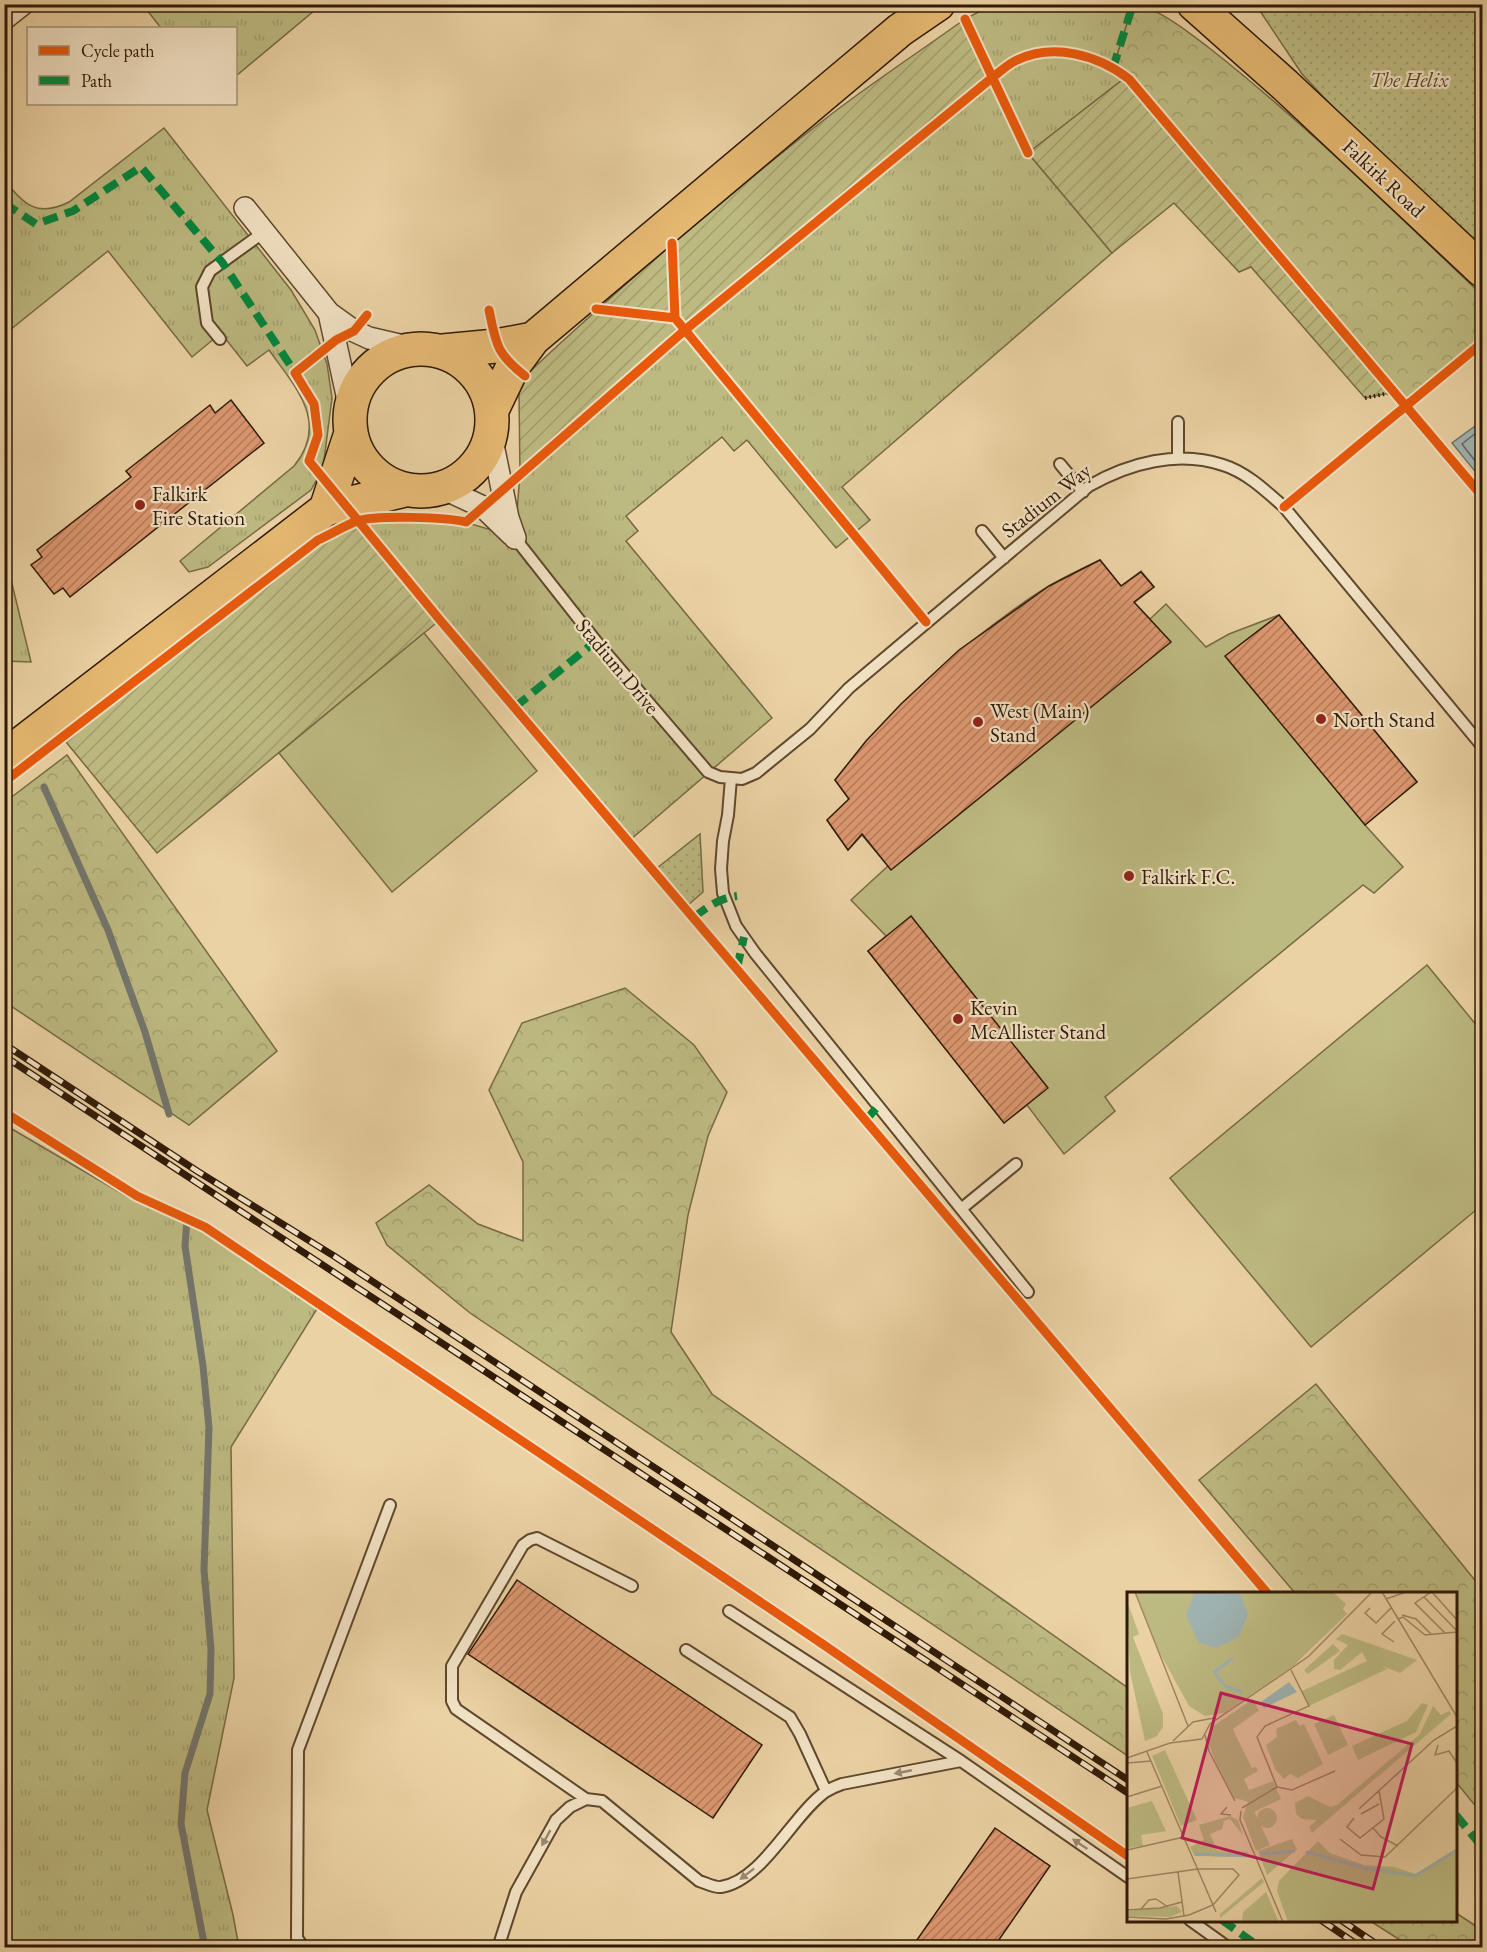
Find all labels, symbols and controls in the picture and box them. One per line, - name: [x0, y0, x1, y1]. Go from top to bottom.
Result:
- legend: [27, 27, 237, 105]
- text: Cycle path: [81, 39, 155, 62]
- park label: The Helix: [1370, 66, 1449, 93]
- text: Path: [81, 69, 112, 92]
- street label: Falkirk Road: [1337, 133, 1431, 223]
- street label: Stadium Way: [996, 456, 1097, 543]
- place label: Falkirk Fire Station: [152, 480, 245, 531]
- marker: Falkirk Fire Station: [133, 498, 147, 512]
- street label: Stadium Drive: [570, 613, 666, 719]
- place label: West (Main) Stand: [990, 697, 1089, 748]
- place label: North Stand: [1333, 706, 1435, 733]
- marker: North Stand: [1314, 712, 1328, 726]
- marker: West (Main) Stand: [971, 715, 985, 729]
- place label: Falkirk F.C.: [1141, 863, 1235, 890]
- marker: Falkirk F.C.: [1122, 869, 1136, 883]
- place label: Kevin McAllister Stand: [970, 994, 1106, 1045]
- marker: Kevin McAllister Stand: [951, 1012, 965, 1026]
- inset map: [1127, 1592, 1457, 1922]
- one-way arrow: [893, 1768, 912, 1777]
- one-way arrow: [541, 1830, 551, 1847]
- one-way arrow: [1073, 1838, 1089, 1850]
- one-way arrow: [739, 1868, 755, 1881]

